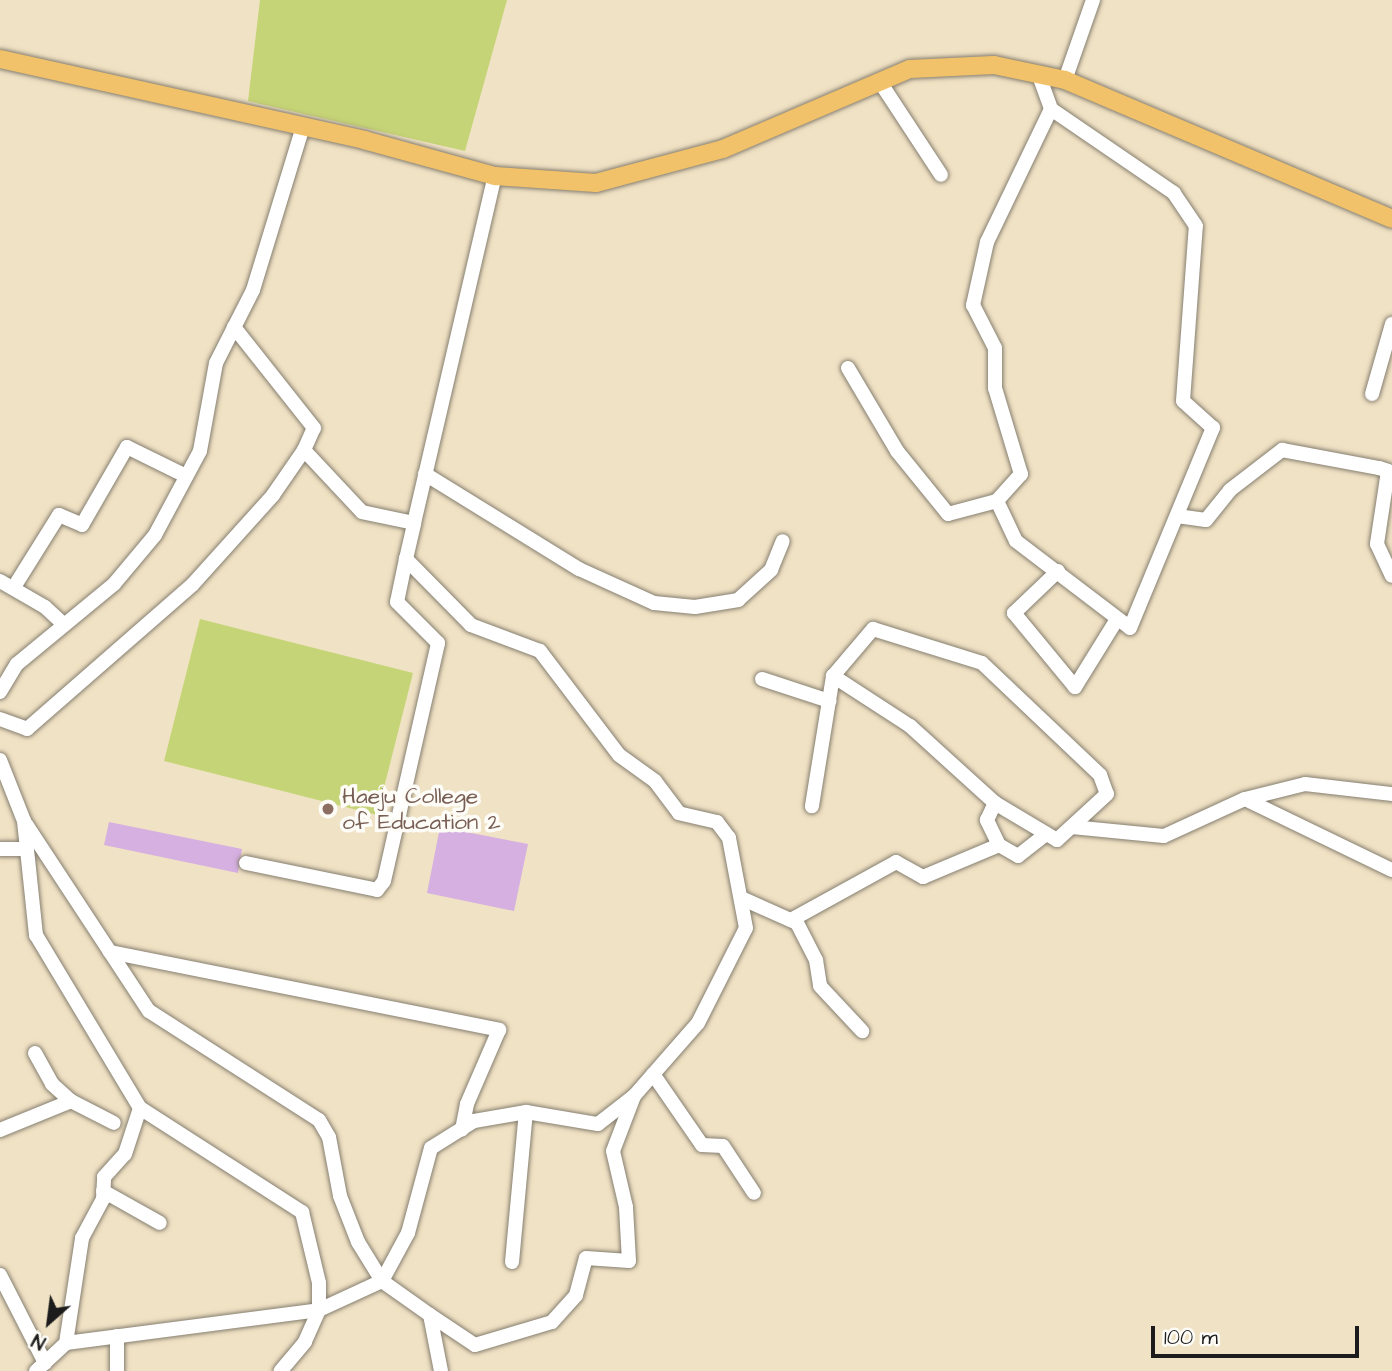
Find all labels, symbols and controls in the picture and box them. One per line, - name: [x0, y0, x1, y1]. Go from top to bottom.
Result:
- place label: Haeju College of Education 2: [342, 782, 501, 836]
- marker: Haeju College of Education 2: [320, 801, 336, 817]
- north arrow: [14, 1287, 84, 1357]
- scale bar: [1154, 1312, 1362, 1356]
- text: 100 m: [1164, 1323, 1218, 1352]
- text: N: [27, 1326, 51, 1356]

